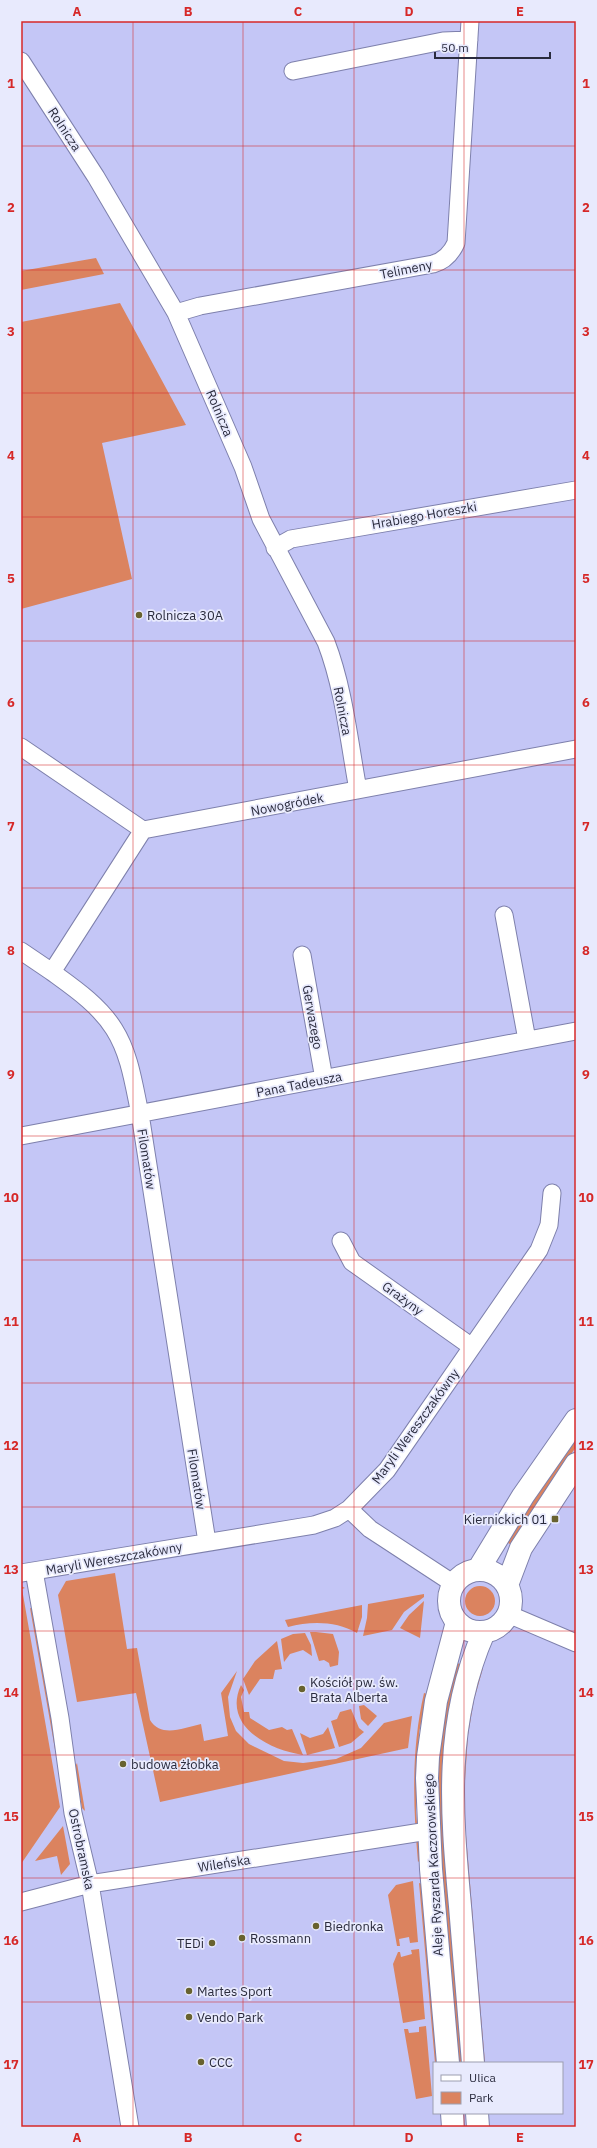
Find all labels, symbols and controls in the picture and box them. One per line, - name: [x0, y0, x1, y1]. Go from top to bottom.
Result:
- text: A: [73, 3, 82, 20]
- text: B: [184, 3, 193, 20]
- text: C: [294, 3, 303, 20]
- text: D: [404, 3, 414, 20]
- text: E: [516, 3, 524, 20]
- scale bar: [435, 34, 550, 60]
- text: 50 m: [441, 40, 469, 55]
- text: 1: [7, 75, 15, 92]
- text: 1: [582, 75, 590, 92]
- street label: Rolnicza: [44, 104, 85, 155]
- text: 2: [7, 199, 15, 216]
- text: 2: [582, 199, 590, 216]
- street label: Telimeny: [379, 256, 434, 283]
- text: 3: [7, 323, 15, 340]
- text: 3: [582, 323, 590, 340]
- street label: Rolnicza: [202, 387, 237, 439]
- text: 4: [7, 447, 15, 464]
- text: 4: [582, 447, 590, 464]
- street label: Hrabiego Horeszki: [370, 498, 478, 533]
- text: 5: [7, 570, 15, 587]
- text: 5: [582, 570, 590, 587]
- place label: Rolnicza 30A: [147, 607, 224, 624]
- marker: Rolnicza 30A: [134, 610, 144, 620]
- street label: Rolnicza: [329, 685, 356, 737]
- text: 6: [7, 694, 15, 711]
- text: 6: [582, 694, 590, 711]
- street label: Nowogródek: [249, 789, 325, 820]
- text: 7: [7, 818, 15, 835]
- text: 7: [582, 818, 590, 835]
- text: 8: [7, 942, 15, 959]
- text: 8: [582, 942, 590, 959]
- street label: Gerwazego: [298, 984, 327, 1051]
- text: 9: [7, 1066, 15, 1083]
- text: 9: [582, 1066, 590, 1083]
- street label: Pana Tadeusza: [255, 1068, 343, 1101]
- street label: Filomatów: [133, 1127, 160, 1191]
- text: 10: [3, 1189, 19, 1206]
- text: 10: [578, 1189, 594, 1206]
- street label: Grażyny: [379, 1278, 427, 1319]
- text: 11: [3, 1313, 19, 1330]
- text: 11: [578, 1313, 594, 1330]
- street label: Maryli Wereszczakówny: [368, 1365, 463, 1487]
- text: 12: [3, 1437, 19, 1454]
- text: 12: [578, 1437, 594, 1454]
- street label: Filomatów: [183, 1447, 210, 1511]
- place label: Kiernickich 01: [464, 1511, 547, 1528]
- marker: Kiernickich 01: [550, 1514, 560, 1524]
- street label: Maryli Wereszczakówny: [44, 1538, 184, 1579]
- text: 13: [3, 1561, 19, 1578]
- text: 13: [578, 1561, 594, 1578]
- place label: Kościół pw. św. Brata Alberta: [310, 1674, 398, 1706]
- text: 14: [3, 1684, 19, 1701]
- marker: Kościół pw. św. Brata Alberta: [297, 1684, 307, 1694]
- text: 14: [578, 1684, 594, 1701]
- place label: budowa żłobka: [131, 1756, 219, 1773]
- marker: budowa żłobka: [118, 1759, 128, 1769]
- street label: Aleje Ryszarda Kaczorowskiego: [420, 1773, 447, 1957]
- street label: Ostrobramska: [65, 1807, 98, 1891]
- text: 15: [3, 1808, 19, 1825]
- text: 15: [578, 1808, 594, 1825]
- street label: Wileńska: [197, 1851, 252, 1876]
- place label: Biedronka: [324, 1918, 384, 1935]
- marker: Biedronka: [311, 1921, 321, 1931]
- place label: Rossmann: [250, 1930, 311, 1947]
- text: 16: [3, 1932, 19, 1949]
- text: 16: [578, 1932, 594, 1949]
- marker: Rossmann: [237, 1933, 247, 1943]
- place label: TEDi: [177, 1935, 204, 1952]
- marker: TEDi: [207, 1938, 217, 1948]
- place label: Martes Sport: [197, 1983, 272, 2000]
- marker: Martes Sport: [184, 1986, 194, 1996]
- place label: Vendo Park: [197, 2009, 263, 2026]
- marker: Vendo Park: [184, 2012, 194, 2022]
- place label: CCC: [209, 2054, 233, 2071]
- text: 17: [3, 2056, 19, 2073]
- text: 17: [578, 2056, 594, 2073]
- marker: CCC: [196, 2057, 206, 2067]
- legend: [433, 2062, 563, 2114]
- text: Ulica: [469, 2070, 496, 2085]
- text: Park: [469, 2090, 494, 2105]
- text: A: [73, 2129, 82, 2146]
- text: B: [184, 2129, 193, 2146]
- text: C: [294, 2129, 303, 2146]
- text: D: [404, 2129, 414, 2146]
- text: E: [516, 2129, 524, 2146]

